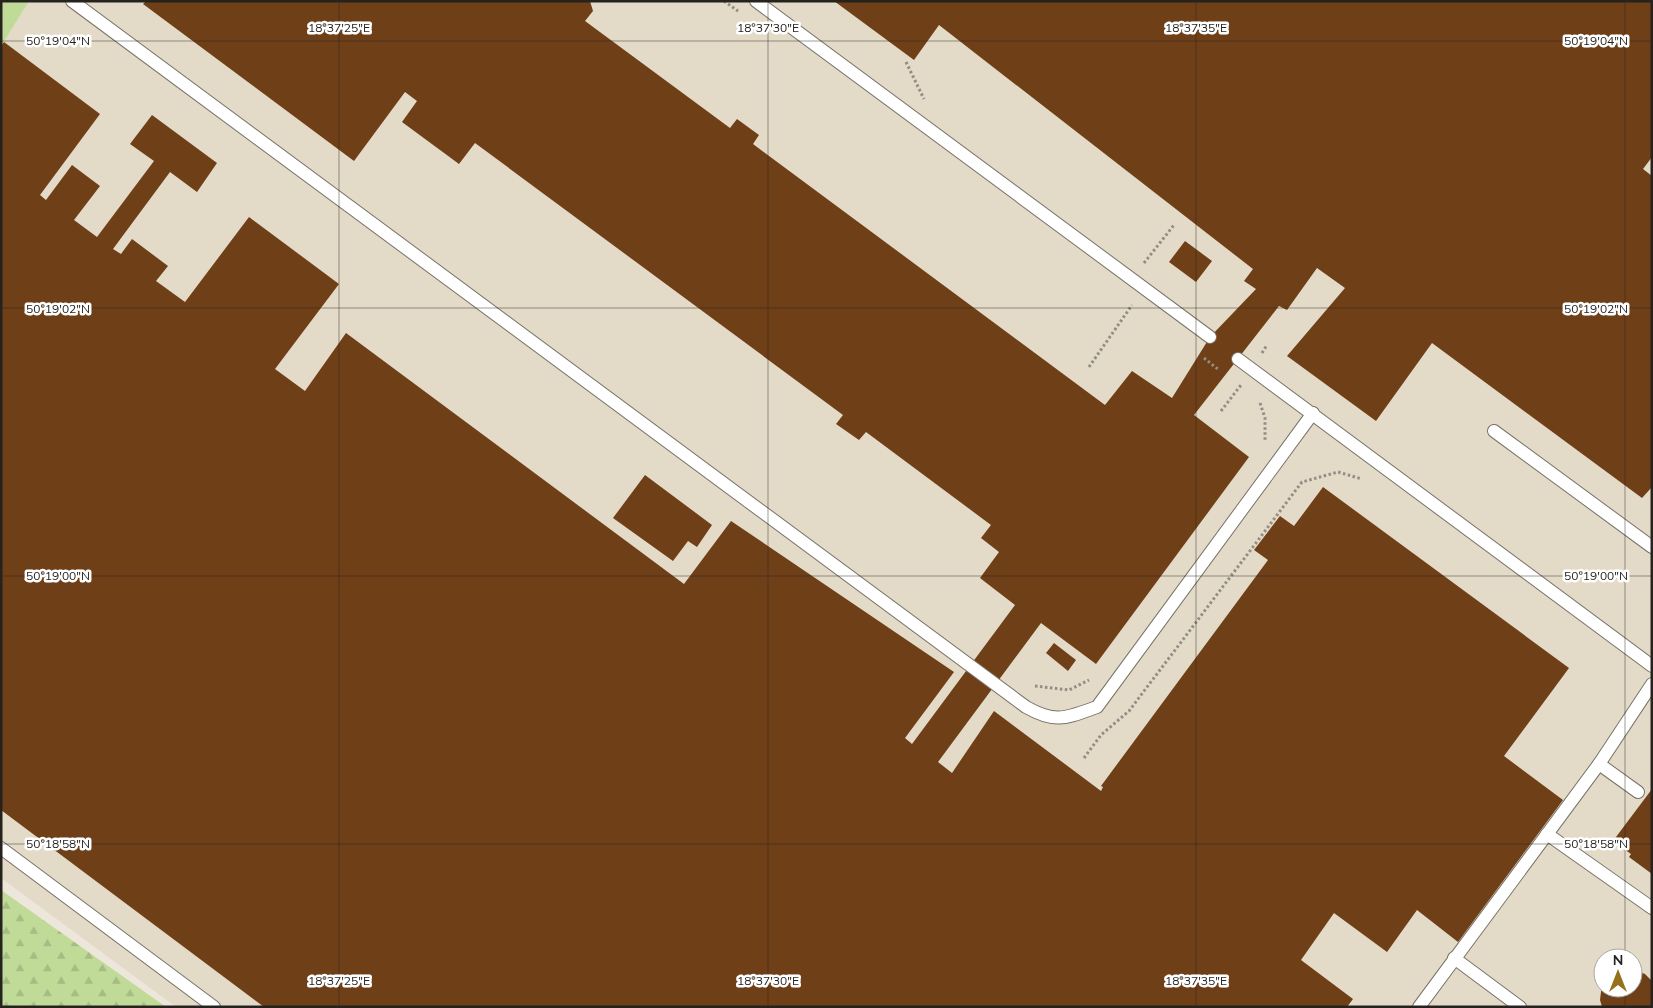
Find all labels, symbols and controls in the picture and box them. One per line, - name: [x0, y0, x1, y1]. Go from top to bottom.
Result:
- text: 18°37'25"E: [308, 20, 370, 35]
- text: 18°37'30"E: [737, 20, 799, 35]
- text: 18°37'35"E: [1165, 20, 1227, 35]
- text: 50°19'04"N: [26, 33, 90, 48]
- text: 50°19'04"N: [1564, 33, 1628, 48]
- text: 50°19'02"N: [26, 301, 90, 316]
- text: 50°19'02"N: [1564, 301, 1628, 316]
- text: 50°19'00"N: [26, 568, 90, 583]
- text: 50°19'00"N: [1564, 568, 1628, 583]
- text: 50°18'58"N: [26, 836, 90, 851]
- text: 50°18'58"N: [1564, 836, 1628, 851]
- north arrow: [1593, 948, 1643, 998]
- text: N: [1613, 951, 1623, 969]
- text: 18°37'25"E: [308, 973, 370, 988]
- text: 18°37'30"E: [737, 973, 799, 988]
- text: 18°37'35"E: [1165, 973, 1227, 988]

